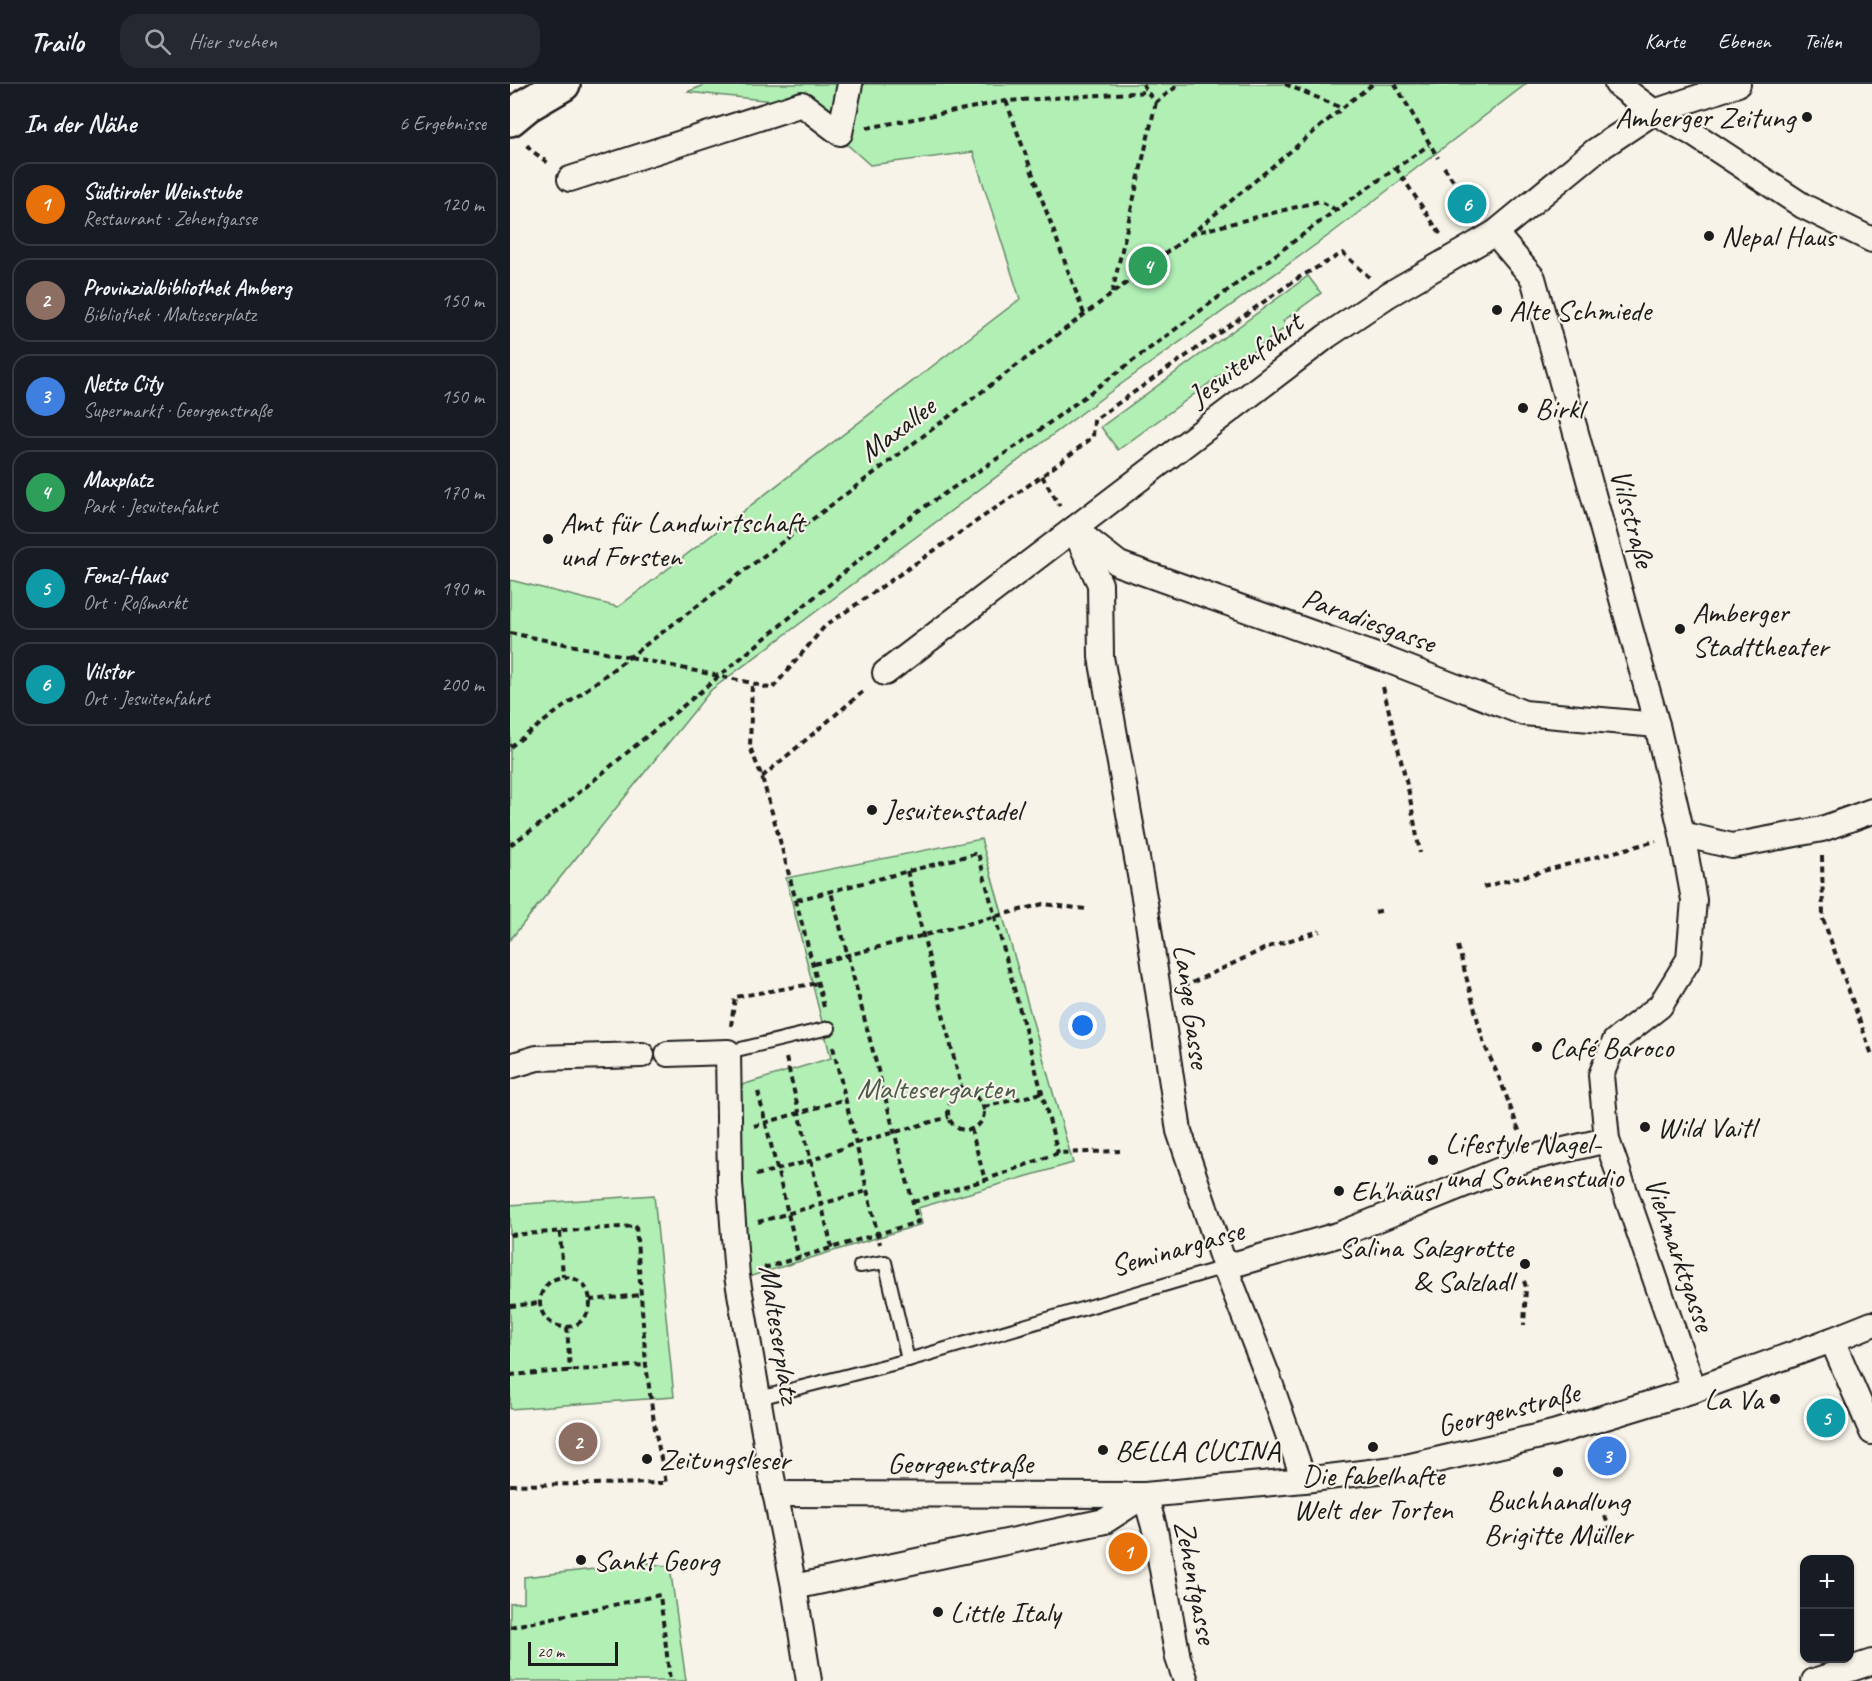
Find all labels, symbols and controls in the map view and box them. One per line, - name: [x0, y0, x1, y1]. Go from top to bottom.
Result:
- search box: [120, 14, 540, 68]
- text: Trailo: [30, 24, 84, 59]
- icon: search: [141, 25, 174, 58]
- text: Hier suchen: [189, 27, 277, 55]
- text: Karte: [1645, 28, 1685, 54]
- text: Ebenen: [1718, 28, 1771, 54]
- text: Teilen: [1804, 28, 1842, 54]
- place label: Amberger Zeitung: [1615, 98, 1797, 136]
- text: In der Nähe: [24, 107, 136, 140]
- marker: Amberger Zeitung: [1800, 110, 1814, 124]
- text: 6 Ergebnisse: [399, 111, 486, 136]
- text: Südtiroler Weinstube: [83, 178, 241, 206]
- pin: 6: [1448, 182, 1486, 226]
- text: 1: [41, 192, 50, 217]
- text: 120 m: [441, 192, 484, 217]
- text: Restaurant · Zehentgasse: [83, 206, 257, 231]
- place label: Nepal Haus: [1721, 217, 1838, 255]
- marker: Nepal Haus: [1702, 229, 1716, 243]
- pin: 4: [1128, 244, 1168, 288]
- text: Provinzialbibliothek Amberg: [83, 274, 291, 302]
- text: 2: [41, 288, 50, 313]
- text: 150 m: [441, 288, 484, 313]
- place label: Alte Schmiede: [1509, 291, 1653, 329]
- text: Bibliothek · Malteserplatz: [83, 302, 256, 327]
- street label: Jesuitenfahrt: [1179, 302, 1312, 416]
- marker: Alte Schmiede: [1490, 303, 1504, 317]
- text: Netto City: [83, 370, 162, 398]
- text: 3: [41, 384, 50, 409]
- text: 150 m: [441, 384, 484, 409]
- street label: Maxallee: [851, 386, 945, 470]
- place label: Birkl: [1535, 389, 1588, 427]
- text: Supermarkt · Georgenstraße: [83, 398, 272, 423]
- marker: Birkl: [1516, 401, 1530, 415]
- street label: Vilsstraße: [1602, 465, 1665, 574]
- text: Maxplatz: [83, 466, 152, 494]
- text: 4: [41, 480, 50, 505]
- text: 170 m: [441, 480, 484, 505]
- text: Park · Jesuitenfahrt: [83, 494, 217, 519]
- place label: Amt für Landwirtschaft und Forsten: [560, 503, 807, 575]
- marker: Amt für Landwirtschaft und Forsten: [541, 532, 555, 546]
- text: Fenzl-Haus: [83, 562, 167, 590]
- text: 5: [41, 576, 50, 601]
- text: 190 m: [441, 576, 484, 601]
- street label: Paradiesgasse: [1297, 578, 1443, 662]
- text: Ort · Roßmarkt: [83, 590, 187, 615]
- place label: Amberger Stadttheater: [1692, 593, 1831, 665]
- marker: Amberger Stadttheater: [1673, 622, 1687, 636]
- text: Vilstor: [83, 658, 133, 686]
- text: 6: [41, 672, 50, 697]
- text: 200 m: [441, 672, 484, 697]
- text: Ort · Jesuitenfahrt: [83, 686, 209, 711]
- place label: Jesuitenstadel: [882, 791, 1026, 829]
- marker: Jesuitenstadel: [865, 803, 879, 817]
- street label: Lange Gasse: [1165, 942, 1220, 1073]
- your location: [1068, 1011, 1097, 1040]
- place label: Café Baroco: [1549, 1028, 1675, 1066]
- marker: Café Baroco: [1530, 1040, 1544, 1054]
- park label: Maltesergarten: [857, 1069, 1015, 1107]
- place label: Wild Vaitl: [1657, 1108, 1760, 1146]
- marker: Wild Vaitl: [1638, 1120, 1652, 1134]
- place label: Lifestyle Nagel- und Sonnenstudio: [1445, 1124, 1625, 1196]
- marker: Lifestyle Nagel- und Sonnenstudio: [1426, 1153, 1440, 1167]
- place label: Eh'häusl: [1351, 1172, 1443, 1210]
- street label: Viehmarktgasse: [1636, 1172, 1725, 1338]
- marker: Eh'häusl: [1332, 1184, 1346, 1198]
- street label: Seminargasse: [1106, 1210, 1250, 1285]
- place label: Salina Salzgrotte & Salzladl: [1338, 1228, 1518, 1300]
- marker: Salina Salzgrotte & Salzladl: [1518, 1257, 1532, 1271]
- street label: Malteserplatz: [750, 1262, 810, 1408]
- street label: Georgenstraße: [1433, 1372, 1585, 1445]
- place label: La Va: [1704, 1380, 1765, 1418]
- marker: La Va: [1768, 1392, 1782, 1406]
- pin: 5: [1806, 1396, 1846, 1440]
- pin: 2: [558, 1420, 598, 1464]
- place label: BELLA CUCINA: [1115, 1431, 1281, 1469]
- pin: 3: [1588, 1434, 1626, 1478]
- place label: Zeitungsleser: [659, 1440, 793, 1478]
- marker: Die fabelhafte Welt der Torten: [1366, 1440, 1380, 1454]
- marker: BELLA CUCINA: [1096, 1443, 1110, 1457]
- street label: Georgenstraße: [887, 1444, 1035, 1482]
- marker: Zeitungsleser: [640, 1452, 654, 1466]
- place label: Die fabelhafte Welt der Torten: [1293, 1456, 1454, 1528]
- marker: Buchhandlung Brigitte Müller: [1551, 1465, 1565, 1479]
- place label: Buchhandlung Brigitte Müller: [1484, 1481, 1635, 1553]
- street label: Zehentgasse: [1165, 1517, 1227, 1649]
- pin: 1: [1108, 1530, 1148, 1574]
- place label: Sankt Georg: [593, 1541, 721, 1579]
- marker: Sankt Georg: [574, 1553, 588, 1567]
- map controls: [1800, 1555, 1854, 1663]
- button: +: [1800, 1555, 1854, 1609]
- place label: Little Italy: [950, 1593, 1063, 1631]
- marker: Little Italy: [931, 1605, 945, 1619]
- button: −: [1800, 1609, 1854, 1663]
- scale bar: [528, 1639, 618, 1666]
- text: 20 m: [537, 1642, 564, 1662]

